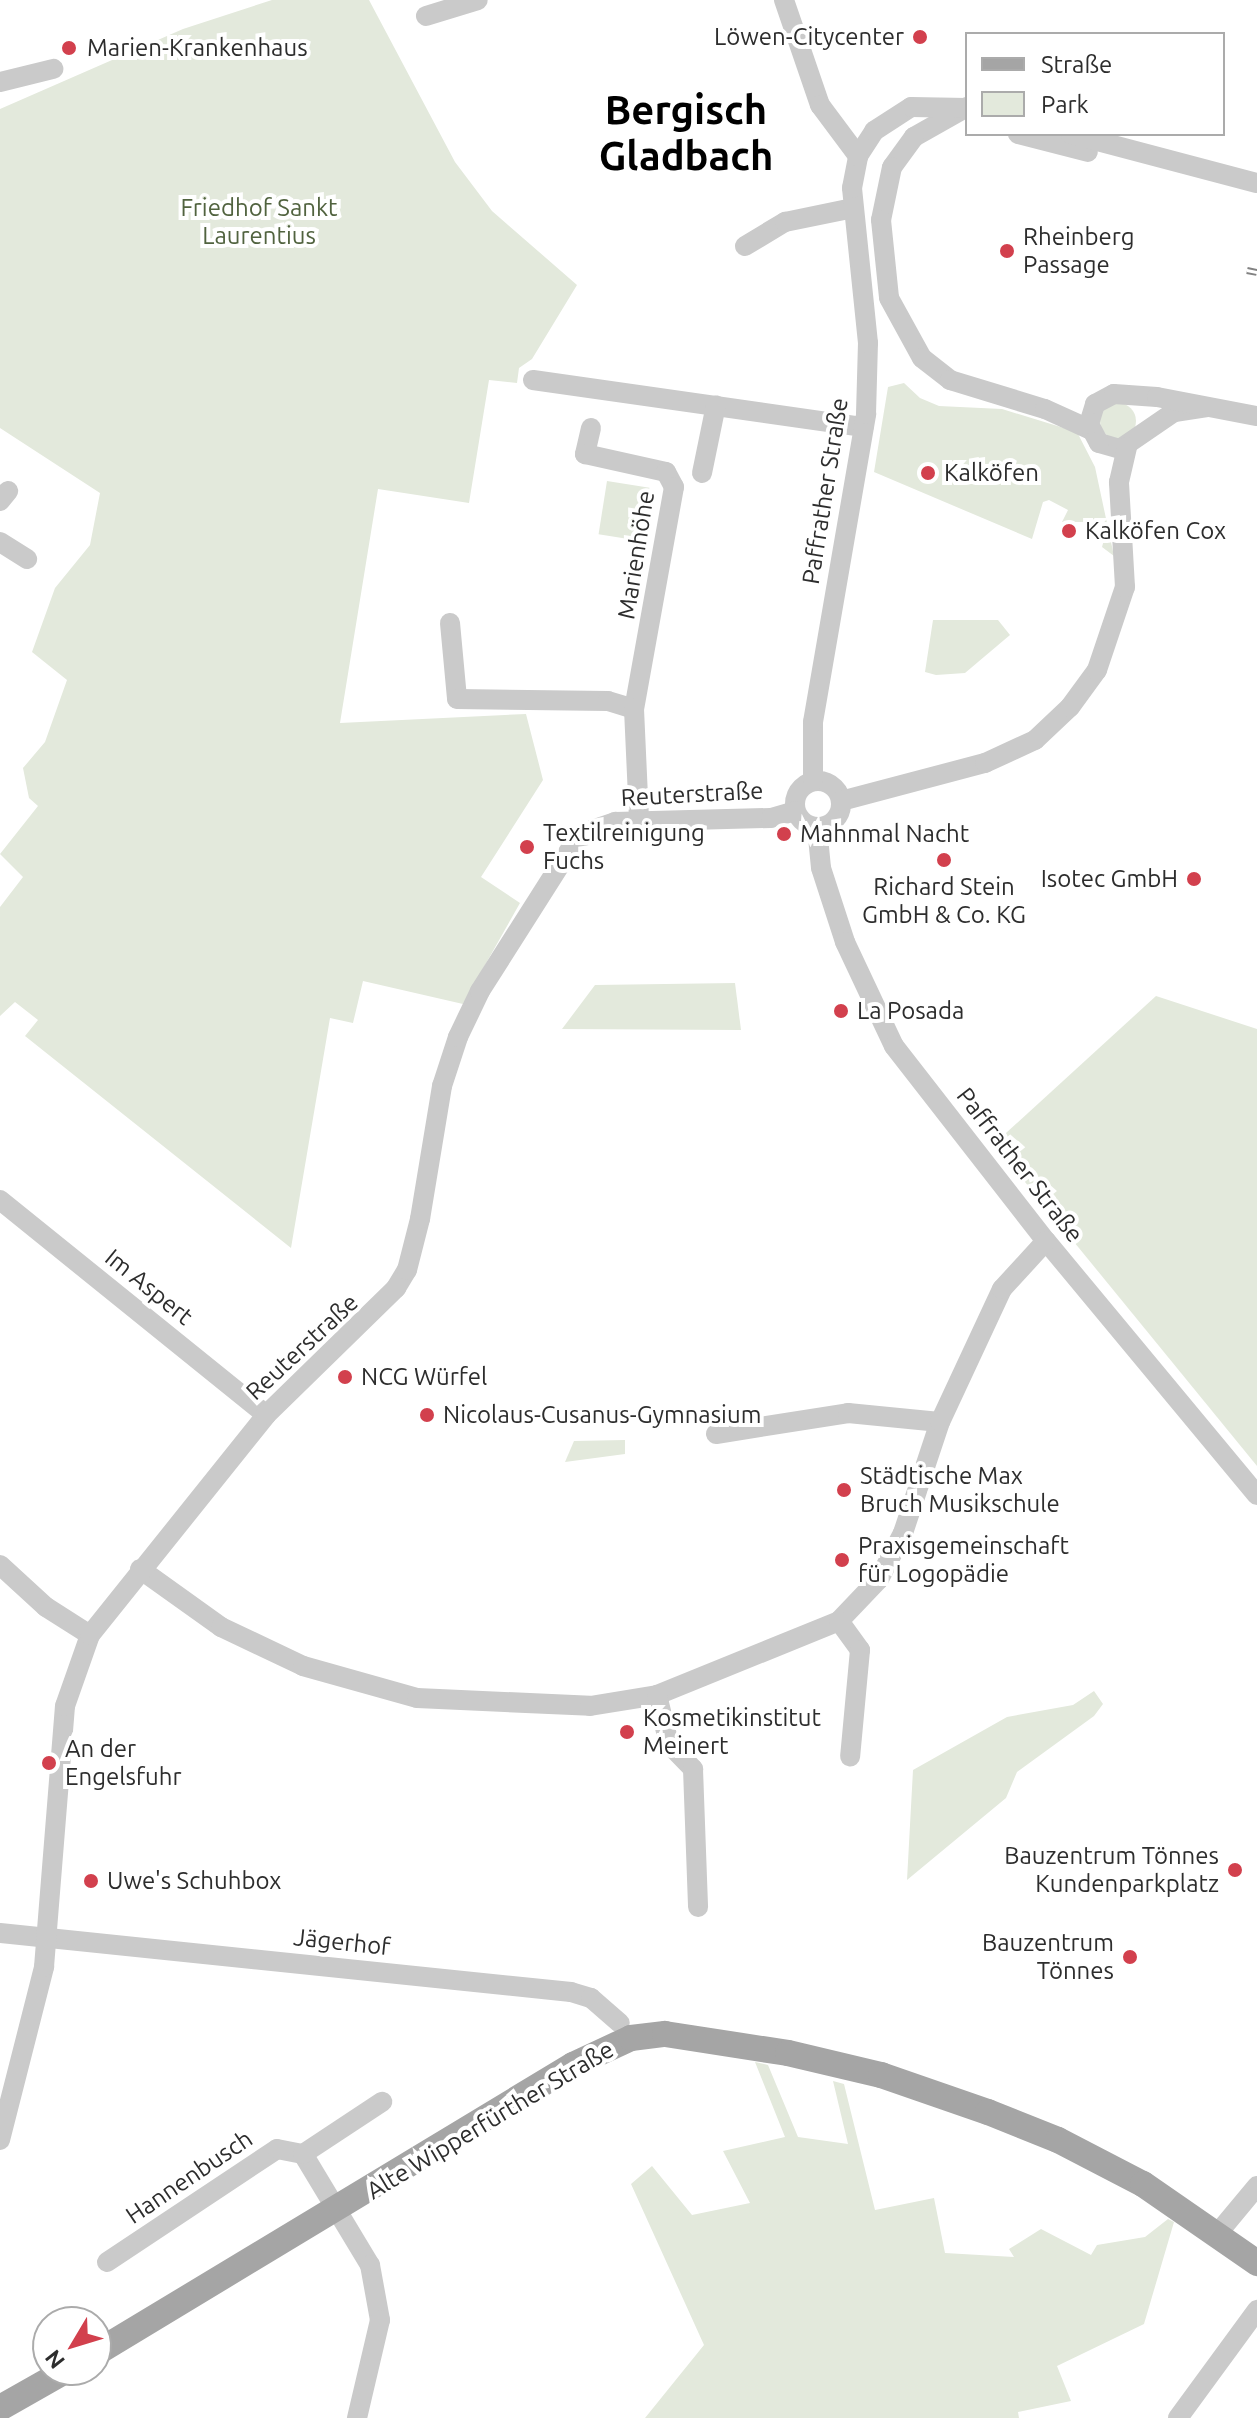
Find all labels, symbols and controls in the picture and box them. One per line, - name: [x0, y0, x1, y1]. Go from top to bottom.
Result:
- place label: Löwen-Citycenter: [714, 23, 904, 51]
- marker: Löwen-Citycenter: [911, 28, 929, 46]
- legend: [965, 32, 1225, 136]
- place label: Marien-Krankenhaus: [87, 34, 308, 62]
- marker: Marien-Krankenhaus: [58, 37, 80, 59]
- text: Straße: [1041, 51, 1112, 78]
- district label: Bergisch Gladbach: [599, 86, 773, 180]
- text: Park: [1041, 91, 1089, 118]
- park label: Friedhof Sankt Laurentius: [181, 194, 337, 250]
- place label: Rheinberg Passage: [1023, 223, 1135, 279]
- marker: Rheinberg Passage: [998, 242, 1016, 260]
- street label: Paffrather Straße: [796, 396, 854, 586]
- place label: Kalköfen: [944, 459, 1039, 487]
- marker: Kalköfen: [919, 464, 937, 482]
- street label: Marienhöhe: [612, 489, 660, 621]
- place label: Kalköfen Cox: [1085, 517, 1226, 545]
- marker: Kalköfen Cox: [1060, 522, 1078, 540]
- street label: Reuterstraße: [620, 776, 764, 812]
- place label: Textilreinigung Fuchs: [543, 819, 705, 875]
- place label: Mahnmal Nacht: [800, 820, 969, 848]
- marker: Mahnmal Nacht: [775, 825, 793, 843]
- marker: Textilreinigung Fuchs: [518, 838, 536, 856]
- marker: Richard Stein GmbH & Co. KG: [935, 851, 953, 869]
- place label: Isotec GmbH: [1041, 865, 1178, 893]
- marker: Isotec GmbH: [1185, 870, 1203, 888]
- place label: Richard Stein GmbH & Co. KG: [862, 873, 1026, 929]
- place label: La Posada: [857, 997, 964, 1025]
- marker: La Posada: [832, 1002, 850, 1020]
- street label: Paffrather Straße: [951, 1082, 1089, 1248]
- street label: Im Aspert: [99, 1243, 199, 1331]
- street label: Reuterstraße: [240, 1288, 364, 1406]
- place label: NCG Würfel: [361, 1363, 487, 1391]
- marker: NCG Würfel: [336, 1368, 354, 1386]
- place label: Nicolaus-Cusanus-Gymnasium: [443, 1401, 761, 1429]
- marker: Nicolaus-Cusanus-Gymnasium: [418, 1406, 436, 1424]
- place label: Städtische Max Bruch Musikschule: [860, 1462, 1060, 1518]
- marker: Städtische Max Bruch Musikschule: [835, 1481, 853, 1499]
- place label: Praxisgemeinschaft für Logopädie: [858, 1532, 1069, 1588]
- marker: Praxisgemeinschaft für Logopädie: [833, 1551, 851, 1569]
- place label: Kosmetikinstitut Meinert: [643, 1704, 821, 1760]
- marker: Kosmetikinstitut Meinert: [618, 1723, 636, 1741]
- place label: An der Engelsfuhr: [65, 1735, 182, 1791]
- marker: An der Engelsfuhr: [40, 1754, 58, 1772]
- place label: Bauzentrum Tönnes Kundenparkplatz: [1004, 1842, 1219, 1898]
- marker: Bauzentrum Tönnes Kundenparkplatz: [1226, 1861, 1244, 1879]
- place label: Uwe's Schuhbox: [107, 1867, 281, 1895]
- marker: Uwe's Schuhbox: [82, 1872, 100, 1890]
- street label: Jägerhof: [292, 1923, 392, 1961]
- place label: Bauzentrum Tönnes: [982, 1929, 1114, 1985]
- marker: Bauzentrum Tönnes: [1121, 1948, 1139, 1966]
- street label: Alte Wipperfürther Straße: [361, 2035, 619, 2205]
- street label: Hannenbusch: [120, 2124, 258, 2230]
- north arrow: [32, 2306, 112, 2386]
- text: N: [39, 2346, 69, 2374]

